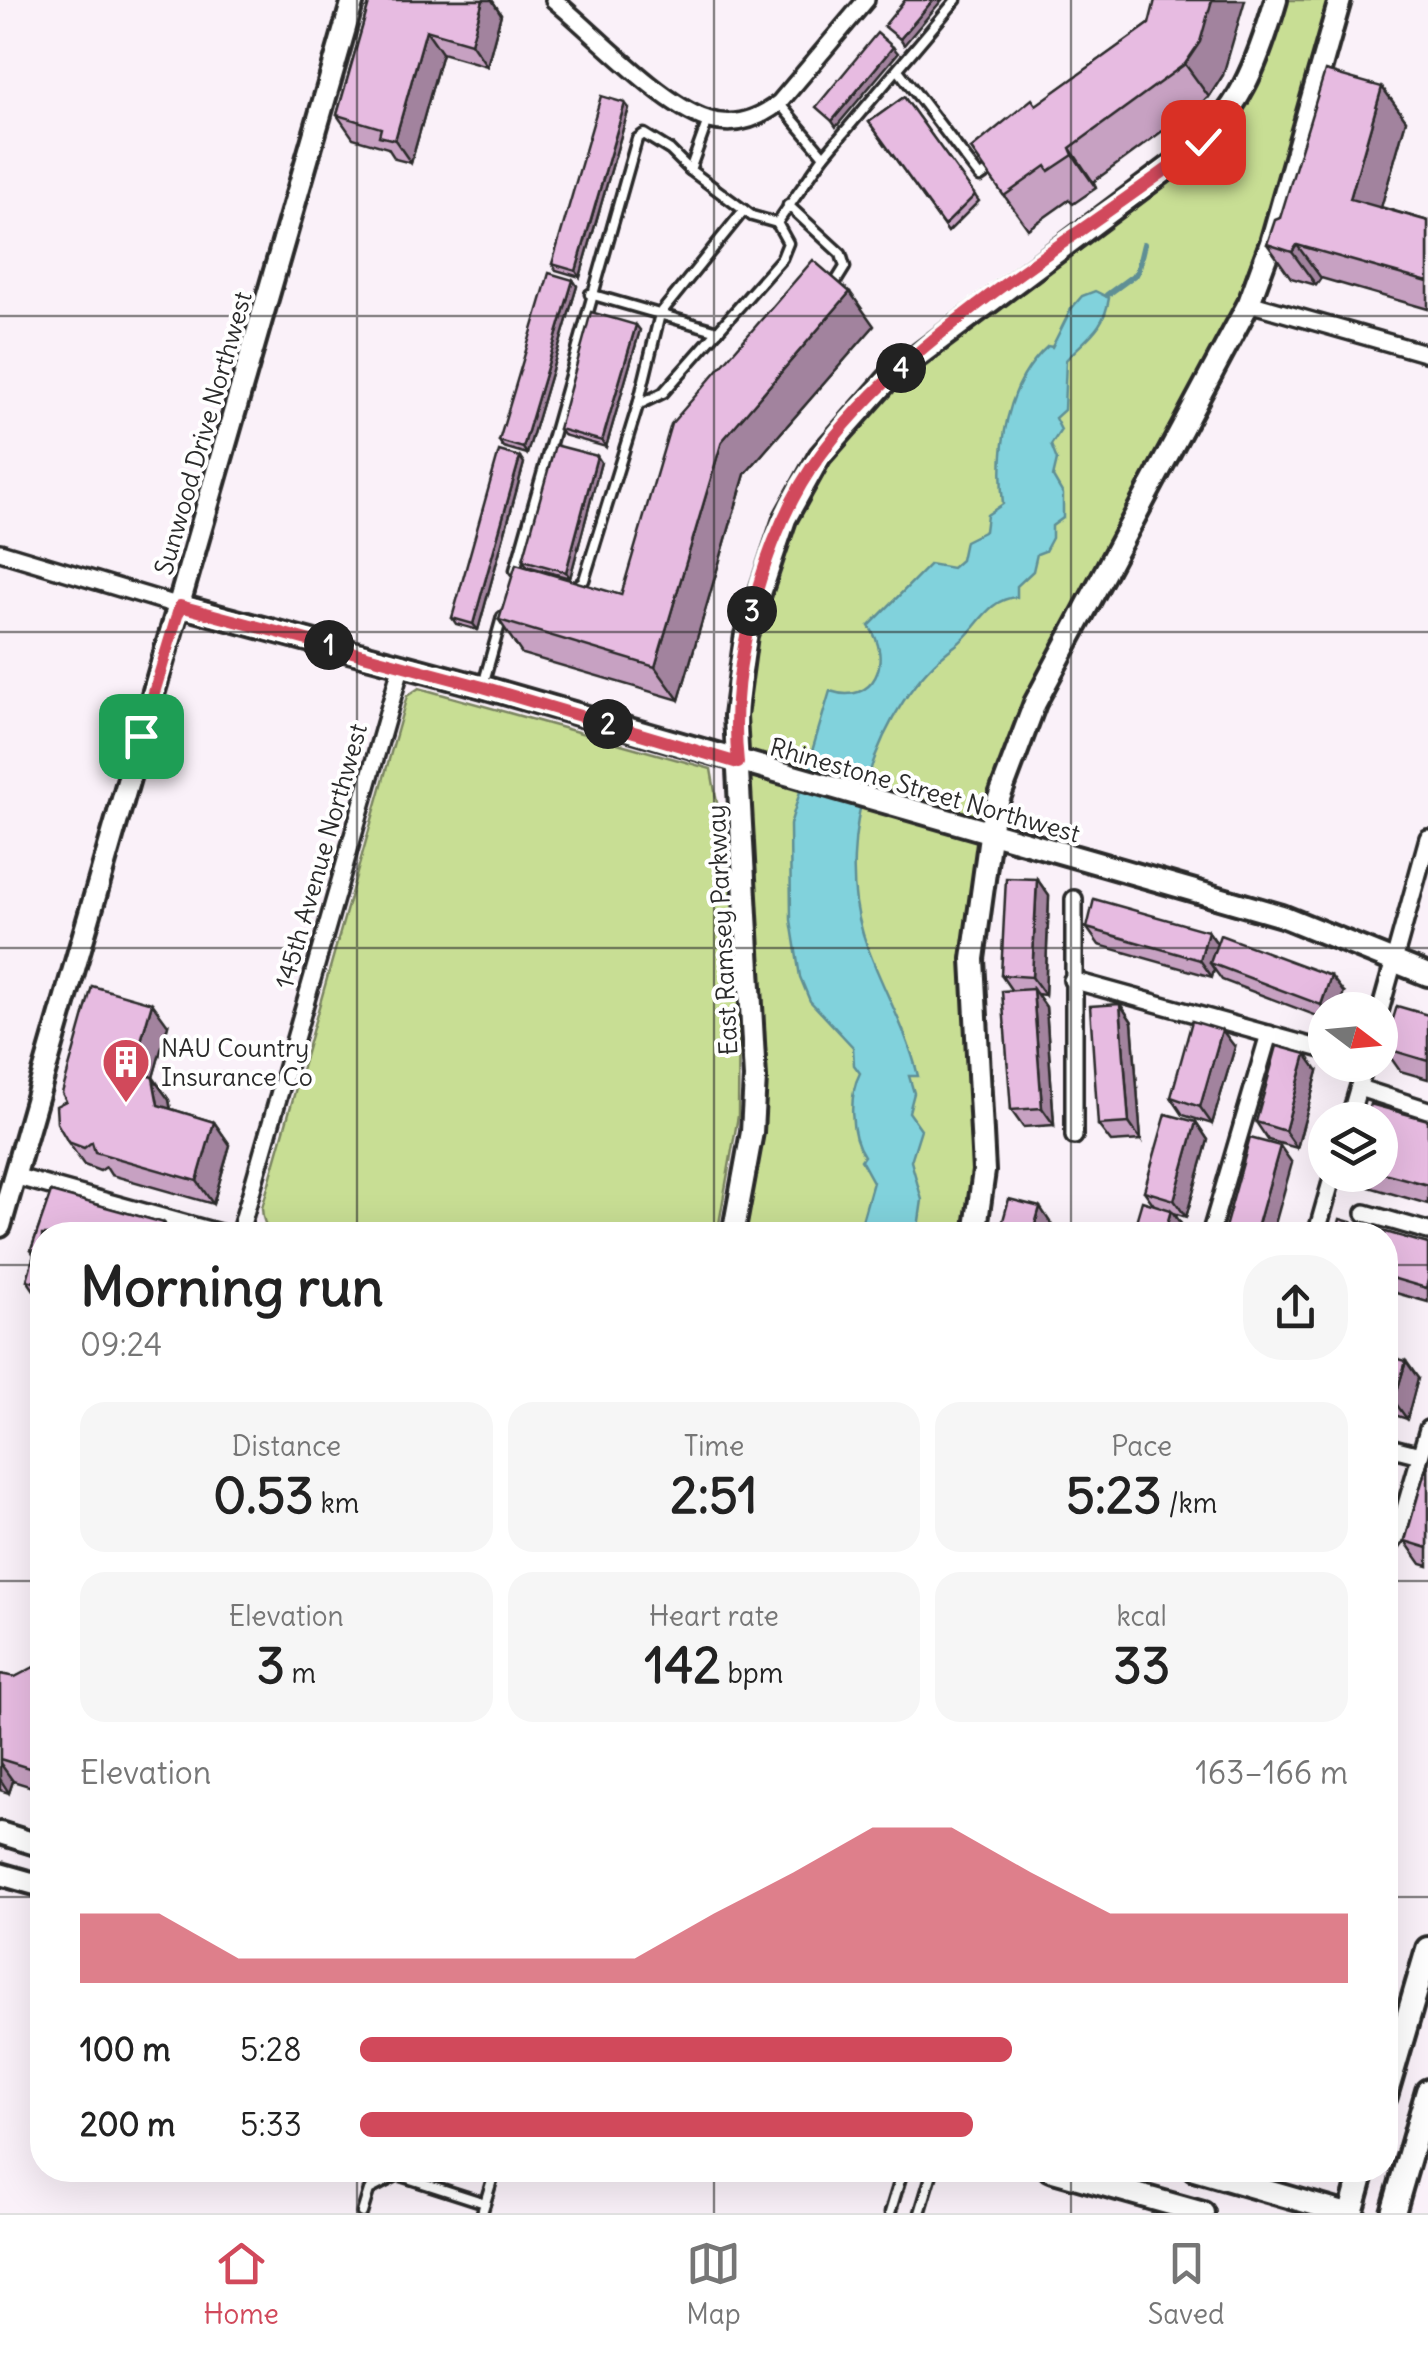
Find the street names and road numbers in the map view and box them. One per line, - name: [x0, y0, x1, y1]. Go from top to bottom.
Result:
- street label: Sunwood Drive Northwest: [147, 288, 259, 578]
- street label: 145th Avenue Northwest: [268, 720, 374, 992]
- street label: Rhinestone Street Northwest: [766, 730, 1084, 850]
- street label: East Ramsey Parkway: [699, 804, 745, 1056]

